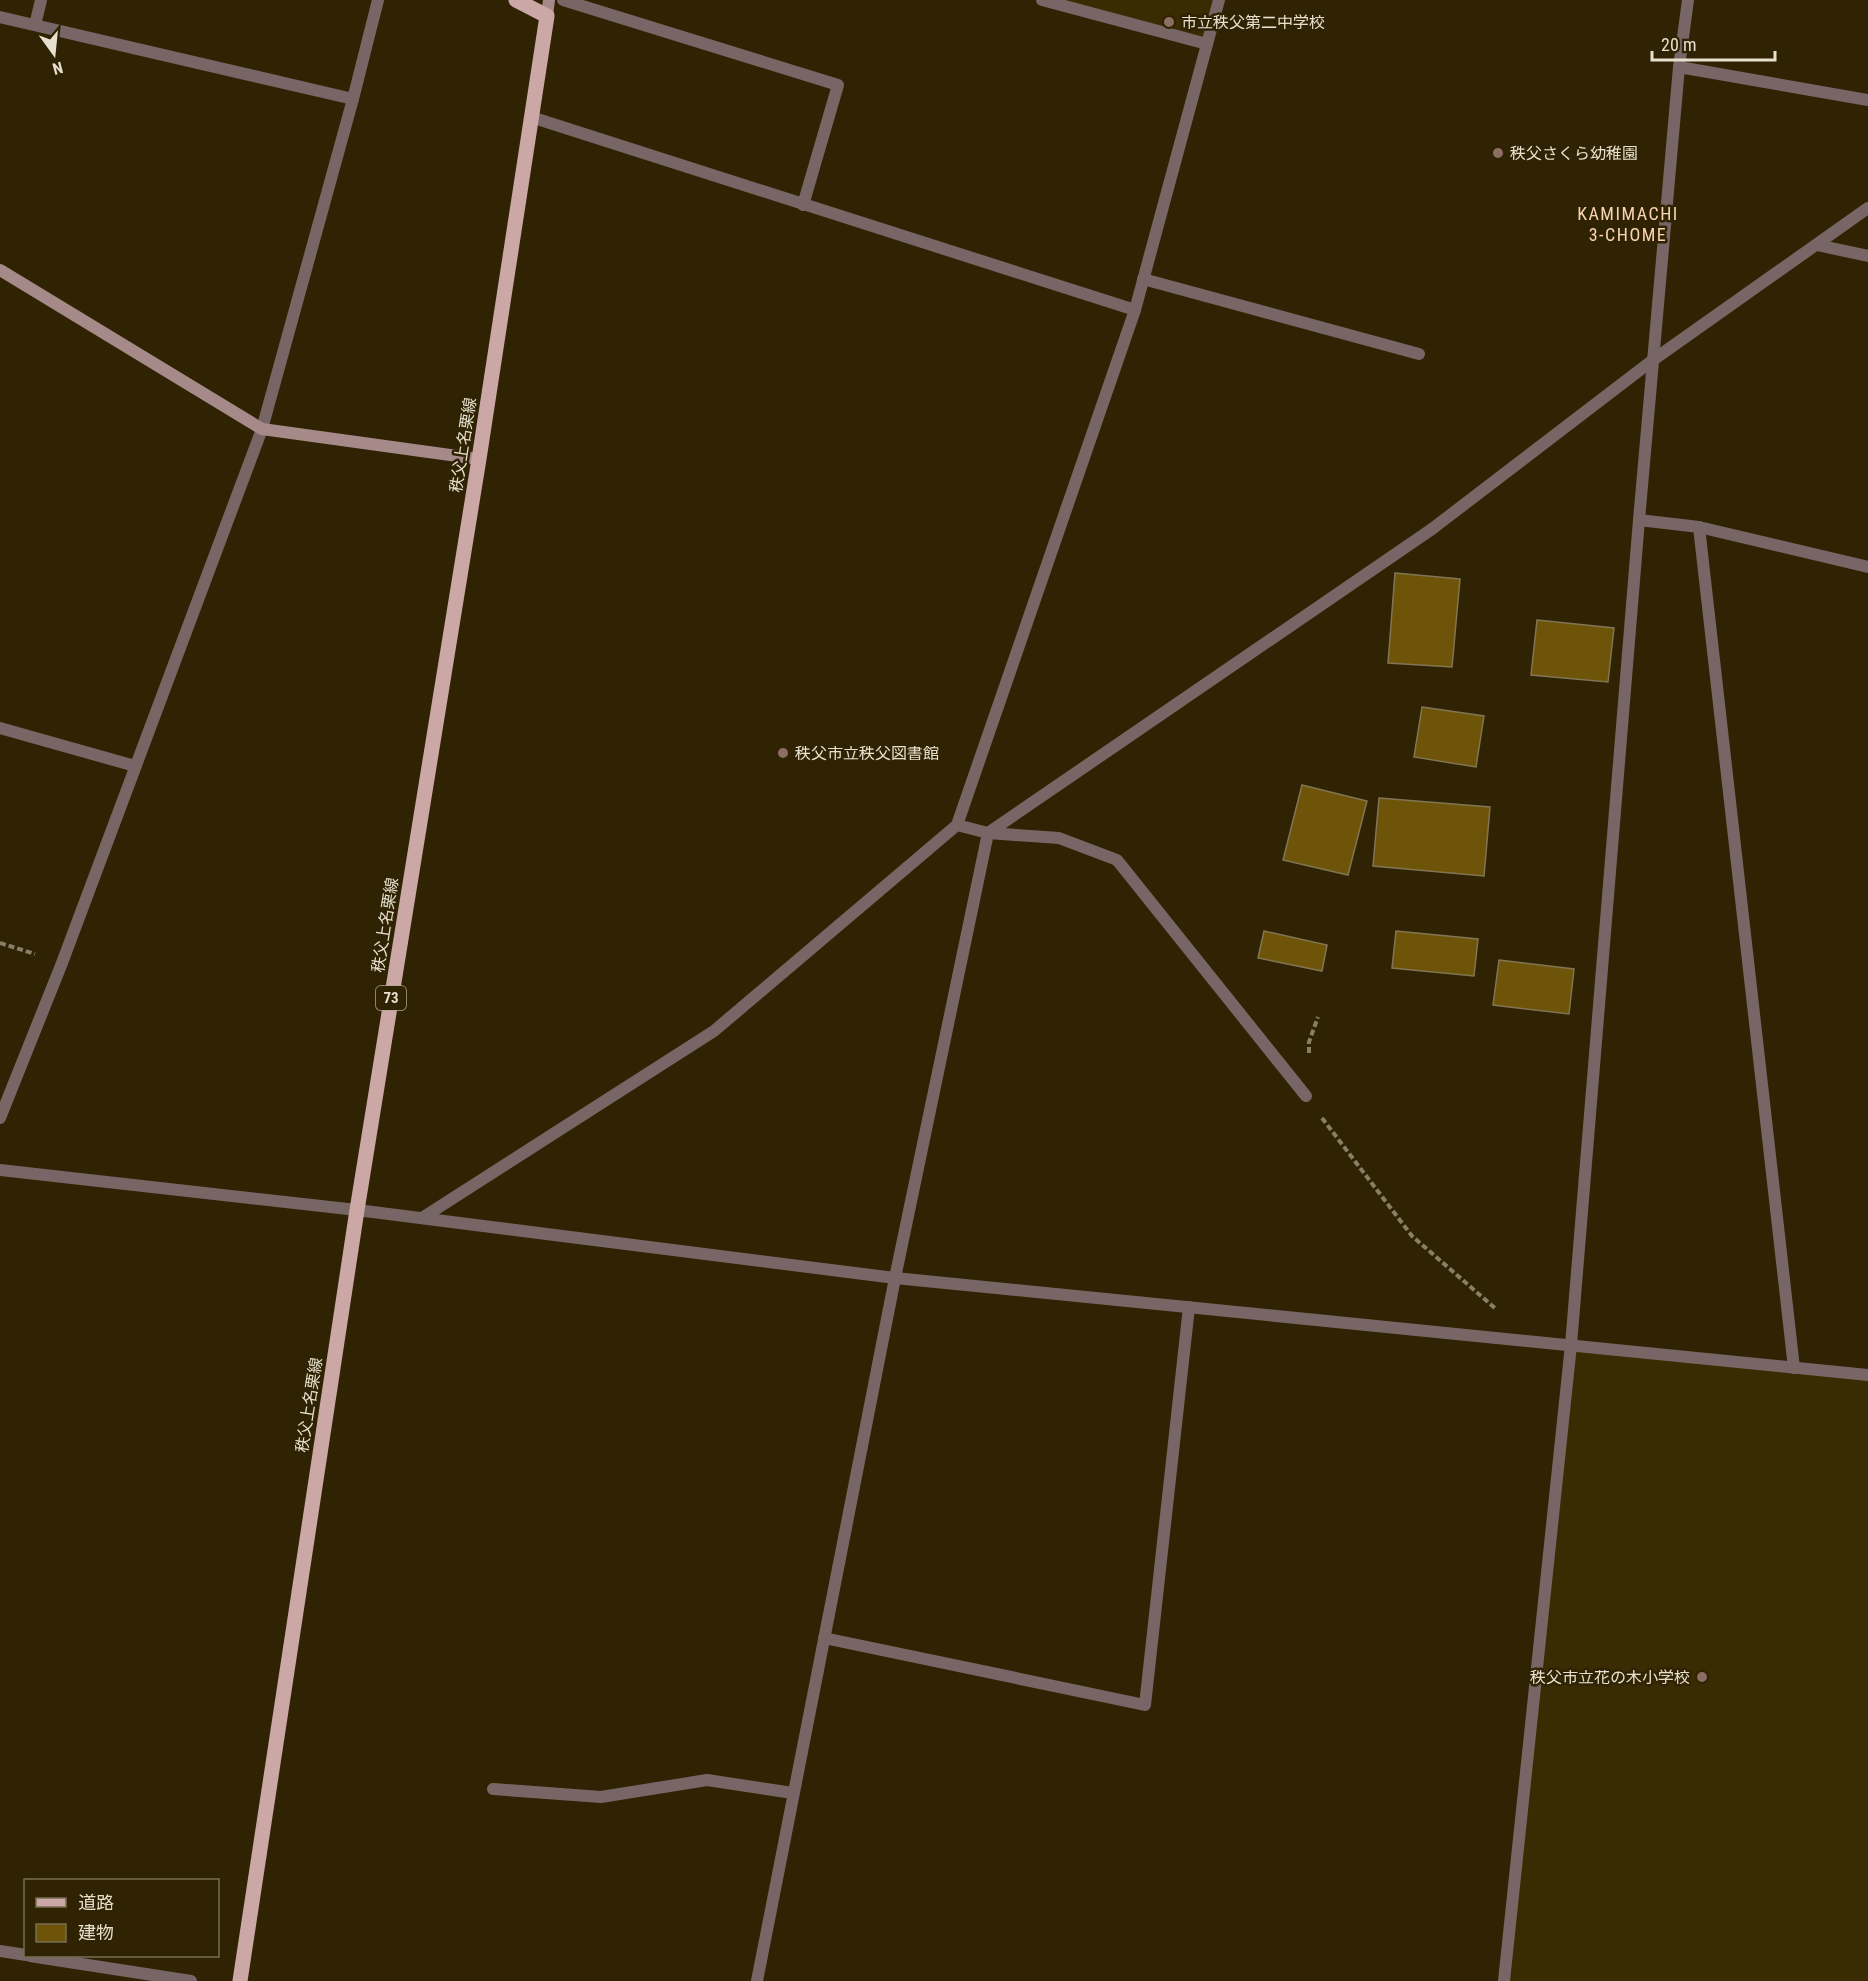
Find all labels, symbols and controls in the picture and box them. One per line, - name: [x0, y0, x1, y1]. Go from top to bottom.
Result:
- place label: 市立秩父第二中学校: [1181, 13, 1325, 32]
- marker: 市立秩父第二中学校: [1162, 15, 1176, 29]
- north arrow: [24, 24, 84, 84]
- scale bar: [1652, 24, 1775, 62]
- text: 20 m: [1661, 34, 1696, 55]
- text: N: [51, 58, 65, 78]
- place label: 秩父さくら幼稚園: [1510, 144, 1638, 163]
- marker: 秩父さくら幼稚園: [1491, 146, 1505, 160]
- district label: KAMIMACHI 3-CHOME: [1577, 203, 1679, 245]
- street label: 秩父上名栗線: [446, 396, 480, 494]
- place label: 秩父市立秩父図書館: [795, 744, 939, 763]
- marker: 秩父市立秩父図書館: [776, 746, 790, 760]
- street label: 秩父上名栗線: [368, 876, 402, 974]
- road number: 73: [376, 986, 406, 1010]
- street label: 秩父上名栗線: [292, 1356, 326, 1454]
- place label: 秩父市立花の木小学校: [1530, 1668, 1690, 1687]
- marker: 秩父市立花の木小学校: [1695, 1670, 1709, 1684]
- legend: [24, 1879, 219, 1957]
- text: 道路: [78, 1892, 114, 1913]
- text: 建物: [78, 1922, 114, 1943]

